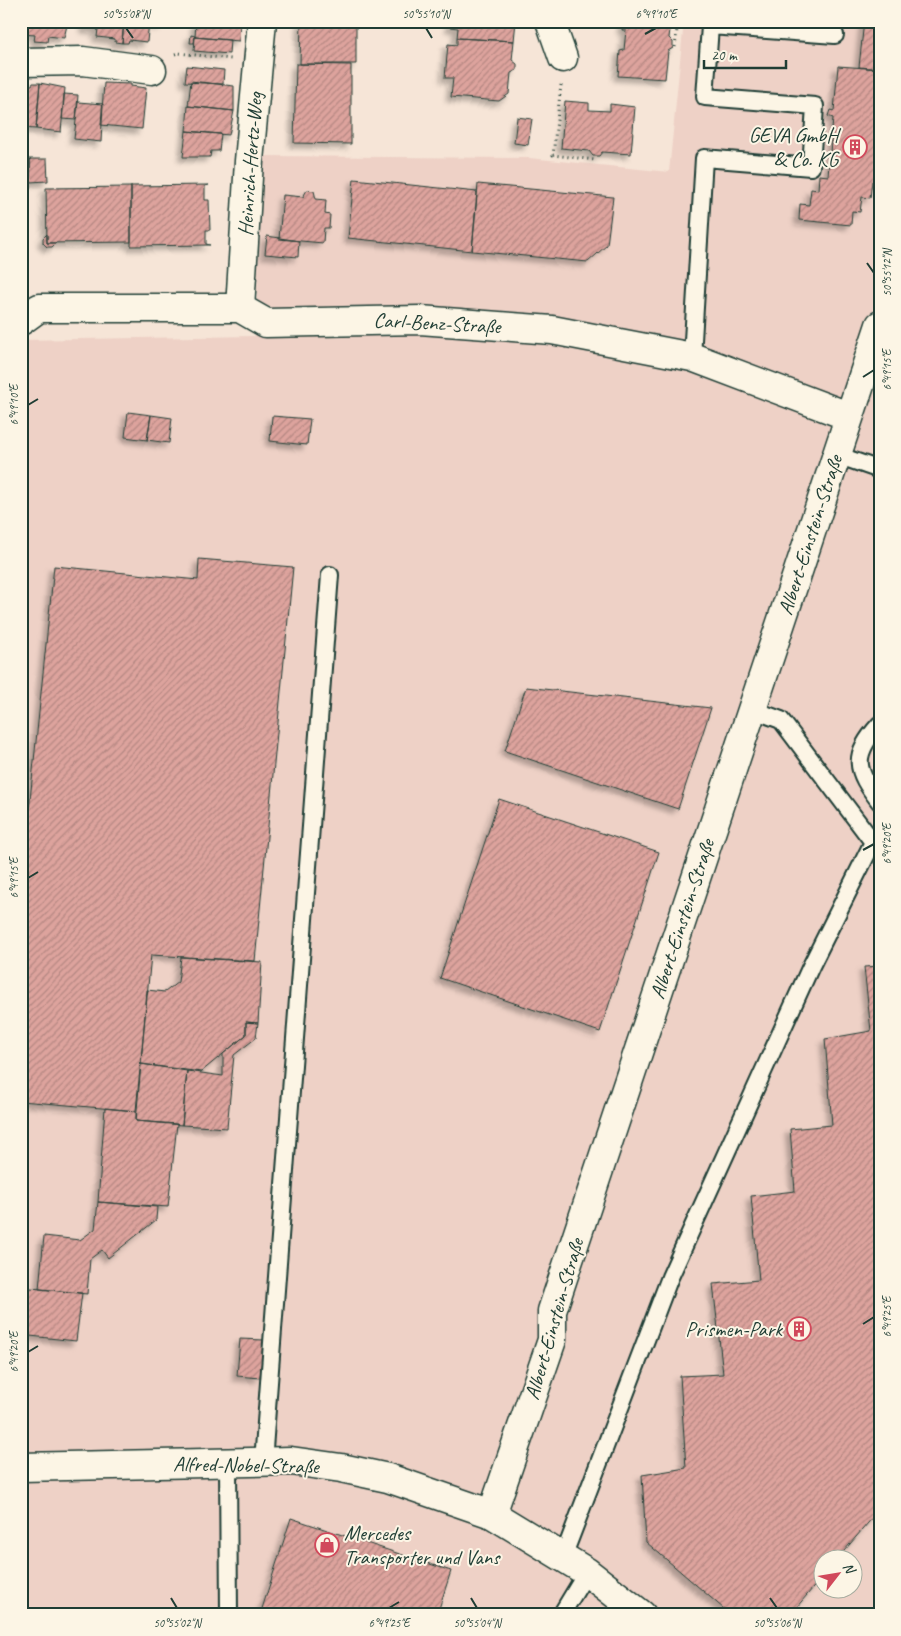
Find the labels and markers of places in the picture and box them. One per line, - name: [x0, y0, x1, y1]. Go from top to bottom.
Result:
- place label: GEVA GmbH & Co. KG: [749, 122, 841, 172]
- building icon: GEVA GmbH & Co. KG: [842, 134, 868, 160]
- place label: Prismen-Park: [685, 1316, 783, 1342]
- building icon: Prismen-Park: [786, 1316, 812, 1342]
- place label: Mercedes Transporter und Vans: [344, 1520, 501, 1570]
- shop icon: Mercedes Transporter und Vans: [314, 1532, 340, 1558]

